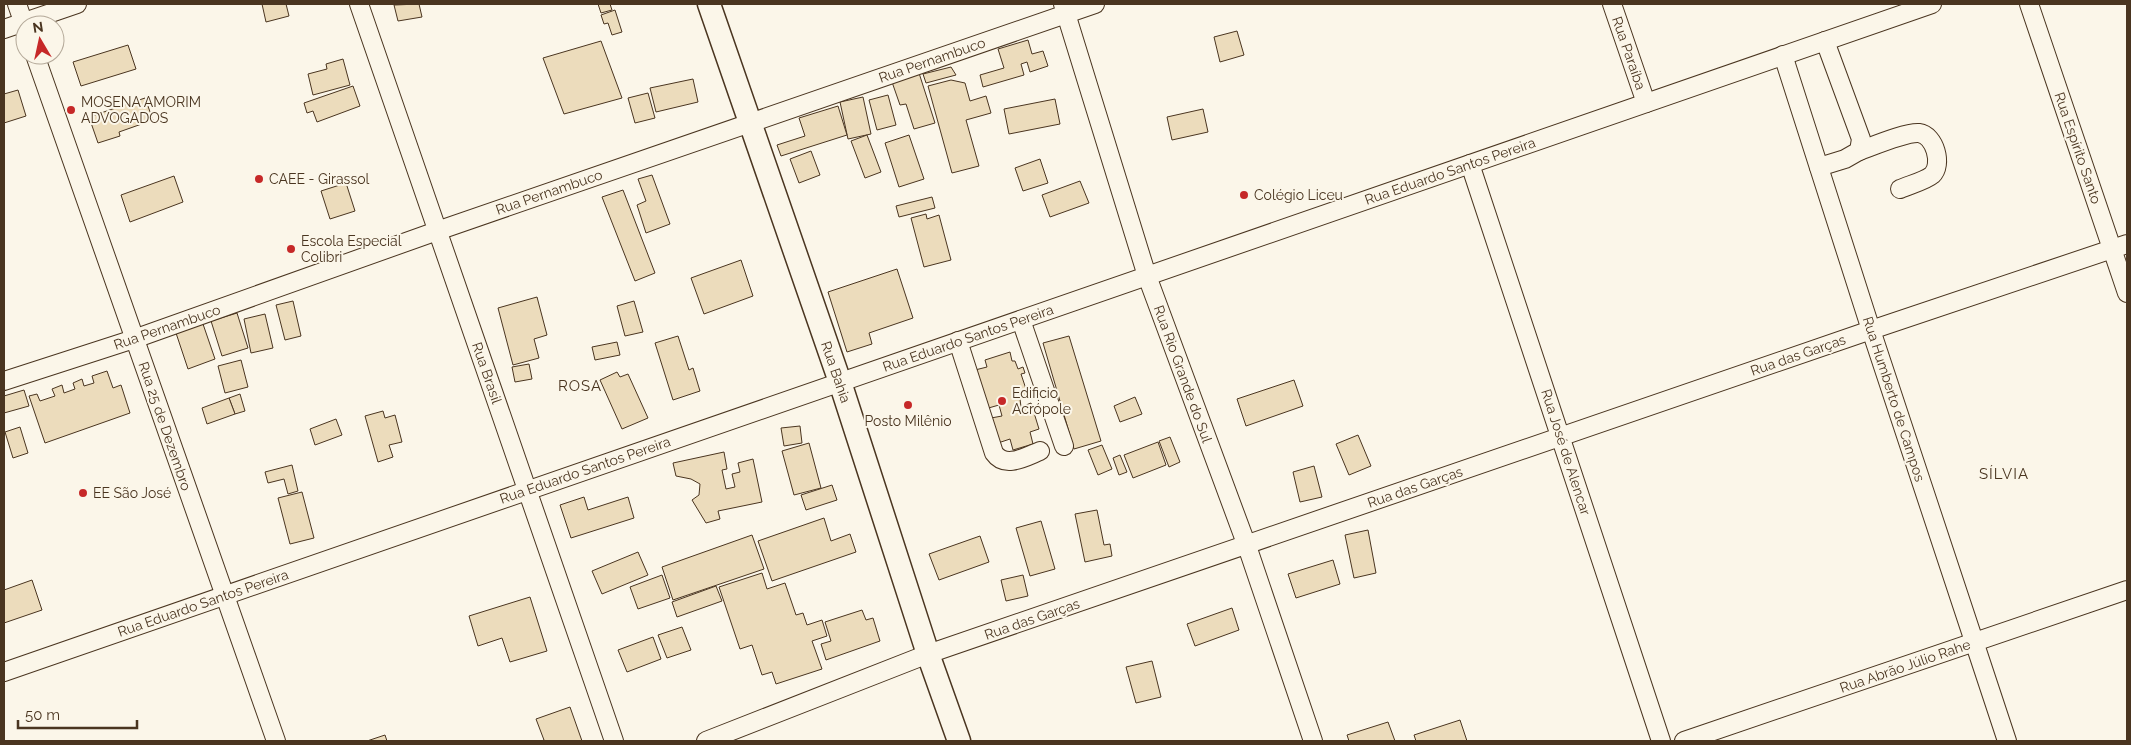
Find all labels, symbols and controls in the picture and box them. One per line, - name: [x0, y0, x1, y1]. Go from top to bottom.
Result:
- street label: Rua Paraíba: [1609, 14, 1649, 92]
- north arrow: [15, 15, 65, 65]
- text: N: [31, 18, 44, 36]
- street label: Rua Pernambuco: [877, 34, 987, 86]
- street label: Rua Espírito Santo: [2051, 90, 2105, 206]
- place label: MOSENA AMORIM ADVOGADOS: [81, 94, 201, 126]
- marker: MOSENA AMORIM ADVOGADOS: [65, 104, 77, 116]
- street label: Rua Eduardo Santos Pereira: [1363, 134, 1537, 208]
- street label: Rua Pernambuco: [494, 166, 604, 218]
- place label: CAEE - Girassol: [269, 171, 369, 187]
- marker: CAEE - Girassol: [253, 173, 265, 185]
- place label: Colégio Liceu: [1254, 187, 1343, 203]
- marker: Colégio Liceu: [1238, 189, 1250, 201]
- place label: Escola Especial Colibri: [301, 233, 402, 265]
- marker: Escola Especial Colibri: [285, 243, 297, 255]
- street label: Rua Pernambuco: [112, 301, 222, 353]
- street label: Rua Eduardo Santos Pereira: [881, 301, 1055, 375]
- street label: Rua Rio Grande do Sul: [1151, 303, 1215, 445]
- street label: Rua Humberto de Campos: [1860, 314, 1928, 484]
- street label: Rua das Garças: [1748, 331, 1848, 379]
- street label: Rua Bahia: [818, 339, 854, 405]
- street label: Rua Brasil: [469, 340, 505, 406]
- street label: Rua 25 de Dezembro: [135, 359, 195, 493]
- district label: ROSA: [558, 377, 602, 395]
- place label: Edificio Acrópole: [1012, 385, 1071, 417]
- street label: Rua José de Alencar: [1538, 387, 1594, 517]
- marker: Edificio Acrópole: [996, 395, 1008, 407]
- marker: Posto Milênio: [902, 399, 914, 411]
- place label: Posto Milênio: [864, 413, 952, 429]
- street label: Rua Eduardo Santos Pereira: [498, 433, 672, 507]
- street label: Rua das Garças: [1365, 463, 1465, 511]
- district label: SÍLVIA: [1979, 465, 2029, 483]
- place label: EE São José: [93, 485, 171, 501]
- marker: EE São José: [77, 487, 89, 499]
- street label: Rua Eduardo Santos Pereira: [116, 566, 290, 640]
- street label: Rua das Garças: [982, 595, 1082, 643]
- street label: Rua Abrão Júlio Rahe: [1838, 636, 1972, 696]
- scale bar: [18, 698, 136, 730]
- text: 50 m: [25, 706, 60, 724]

